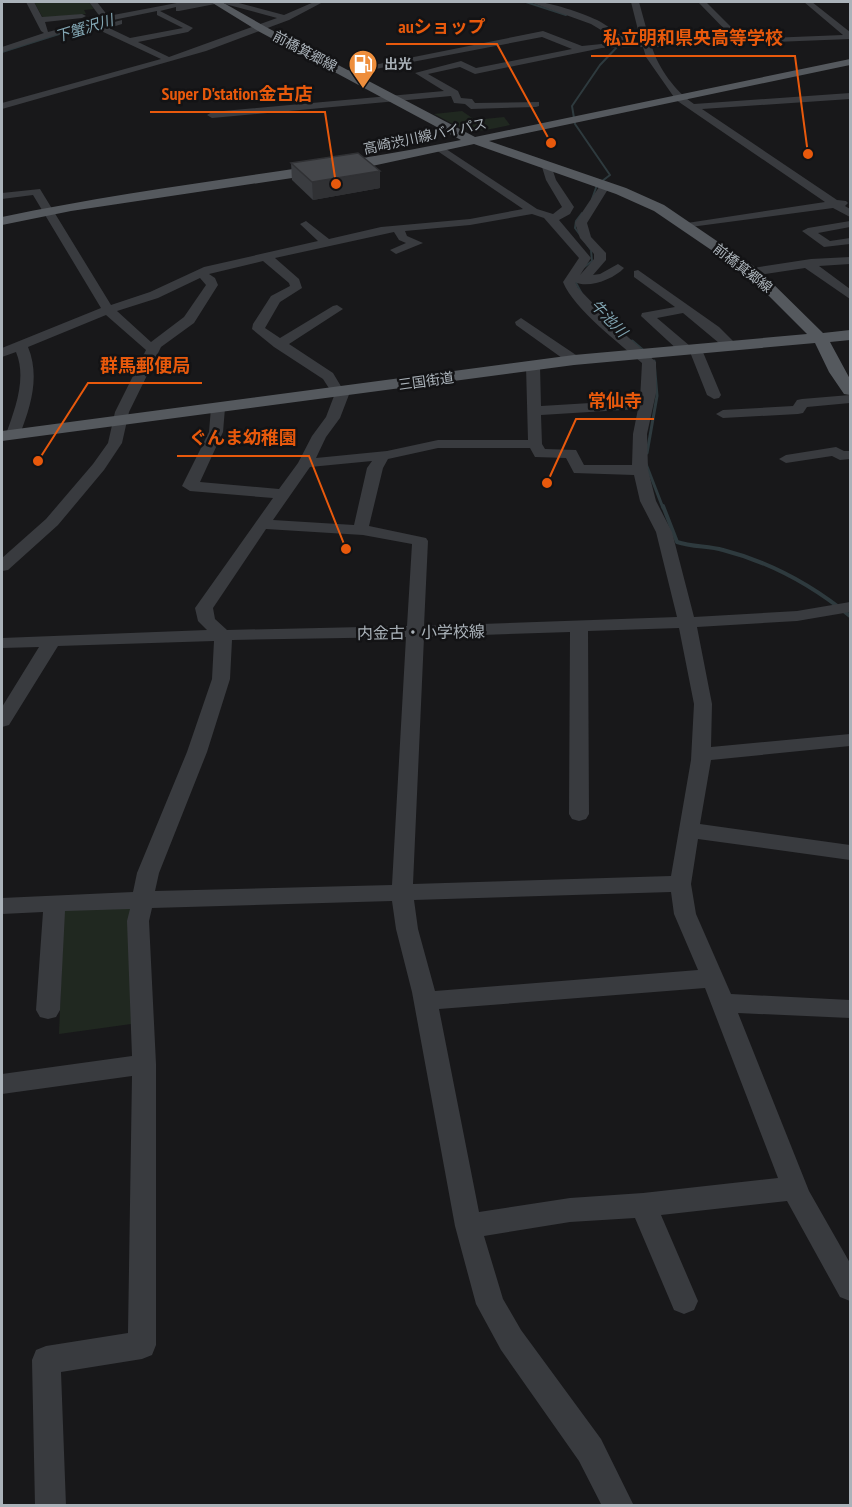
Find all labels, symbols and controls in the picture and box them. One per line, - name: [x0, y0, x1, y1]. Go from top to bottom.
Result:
- callout: auショップ: [386, 8, 497, 44]
- water label: 下蟹沢川: [53, 10, 117, 46]
- text: auショップ: [398, 15, 486, 38]
- callout: 私立明和県央高等学校: [591, 20, 795, 56]
- text: 私立明和県央高等学校: [603, 26, 783, 49]
- street label: 前橋箕郷線: [270, 27, 340, 75]
- fuel station icon: 出光: [347, 48, 379, 90]
- place label: 出光: [384, 55, 412, 73]
- callout: Super D'station金古店: [150, 76, 325, 112]
- text: Super D'station金古店: [162, 82, 312, 105]
- street label: 高崎渋川線バイパス: [362, 114, 488, 158]
- street label: 前橋箕郷線: [710, 239, 776, 297]
- water label: 牛池川: [587, 295, 633, 342]
- callout: 群馬郵便局: [88, 347, 202, 383]
- text: 群馬郵便局: [100, 354, 190, 377]
- street label: 三国街道: [397, 368, 455, 394]
- callout: 常仙寺: [576, 383, 654, 419]
- text: 常仙寺: [588, 389, 642, 412]
- callout: ぐんま幼稚園: [177, 420, 309, 456]
- text: ぐんま幼稚園: [189, 426, 297, 449]
- street label: 内金古・小学校線: [357, 621, 485, 643]

